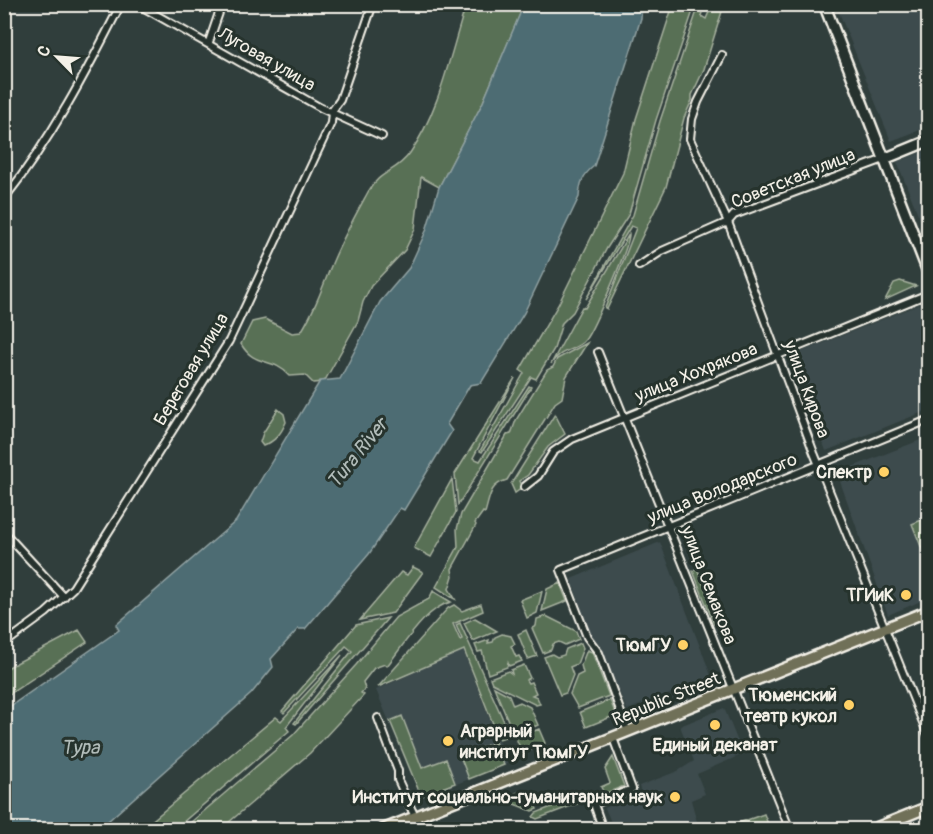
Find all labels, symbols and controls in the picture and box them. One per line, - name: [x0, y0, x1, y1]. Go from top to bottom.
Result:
- street label: Луговая улица: [213, 22, 320, 97]
- north arrow: [27, 27, 87, 87]
- text: С: [33, 42, 56, 60]
- street label: Советская улица: [728, 143, 858, 214]
- street label: Береговая улица: [149, 309, 234, 430]
- street label: улица Кирова: [778, 336, 835, 441]
- street label: улица Хохрякова: [631, 337, 761, 408]
- water label: Tura River: [322, 411, 395, 493]
- street label: улица Володарского: [643, 448, 801, 529]
- place label: Спектр: [816, 461, 872, 484]
- marker: Спектр: [877, 465, 891, 479]
- street label: улица Семакова: [675, 522, 742, 648]
- place label: ТГИиК: [845, 584, 894, 607]
- marker: ТГИиК: [899, 588, 913, 602]
- place label: ТюмГУ: [615, 634, 671, 657]
- marker: ТюмГУ: [676, 638, 690, 652]
- street label: Republic Street: [609, 667, 725, 732]
- place label: Тюменский театр кукол: [744, 684, 837, 728]
- marker: Тюменский театр кукол: [842, 698, 856, 712]
- marker: Единый деканат: [708, 718, 722, 732]
- place label: Аграрный институт ТюмГУ: [459, 720, 588, 764]
- marker: Аграрный институт ТюмГУ: [441, 734, 455, 748]
- place label: Единый деканат: [653, 734, 778, 757]
- water label: Тура: [61, 735, 101, 760]
- place label: Институт социально-гуманитарных наук: [353, 786, 663, 809]
- marker: Институт социально-гуманитарных наук: [668, 790, 682, 804]

